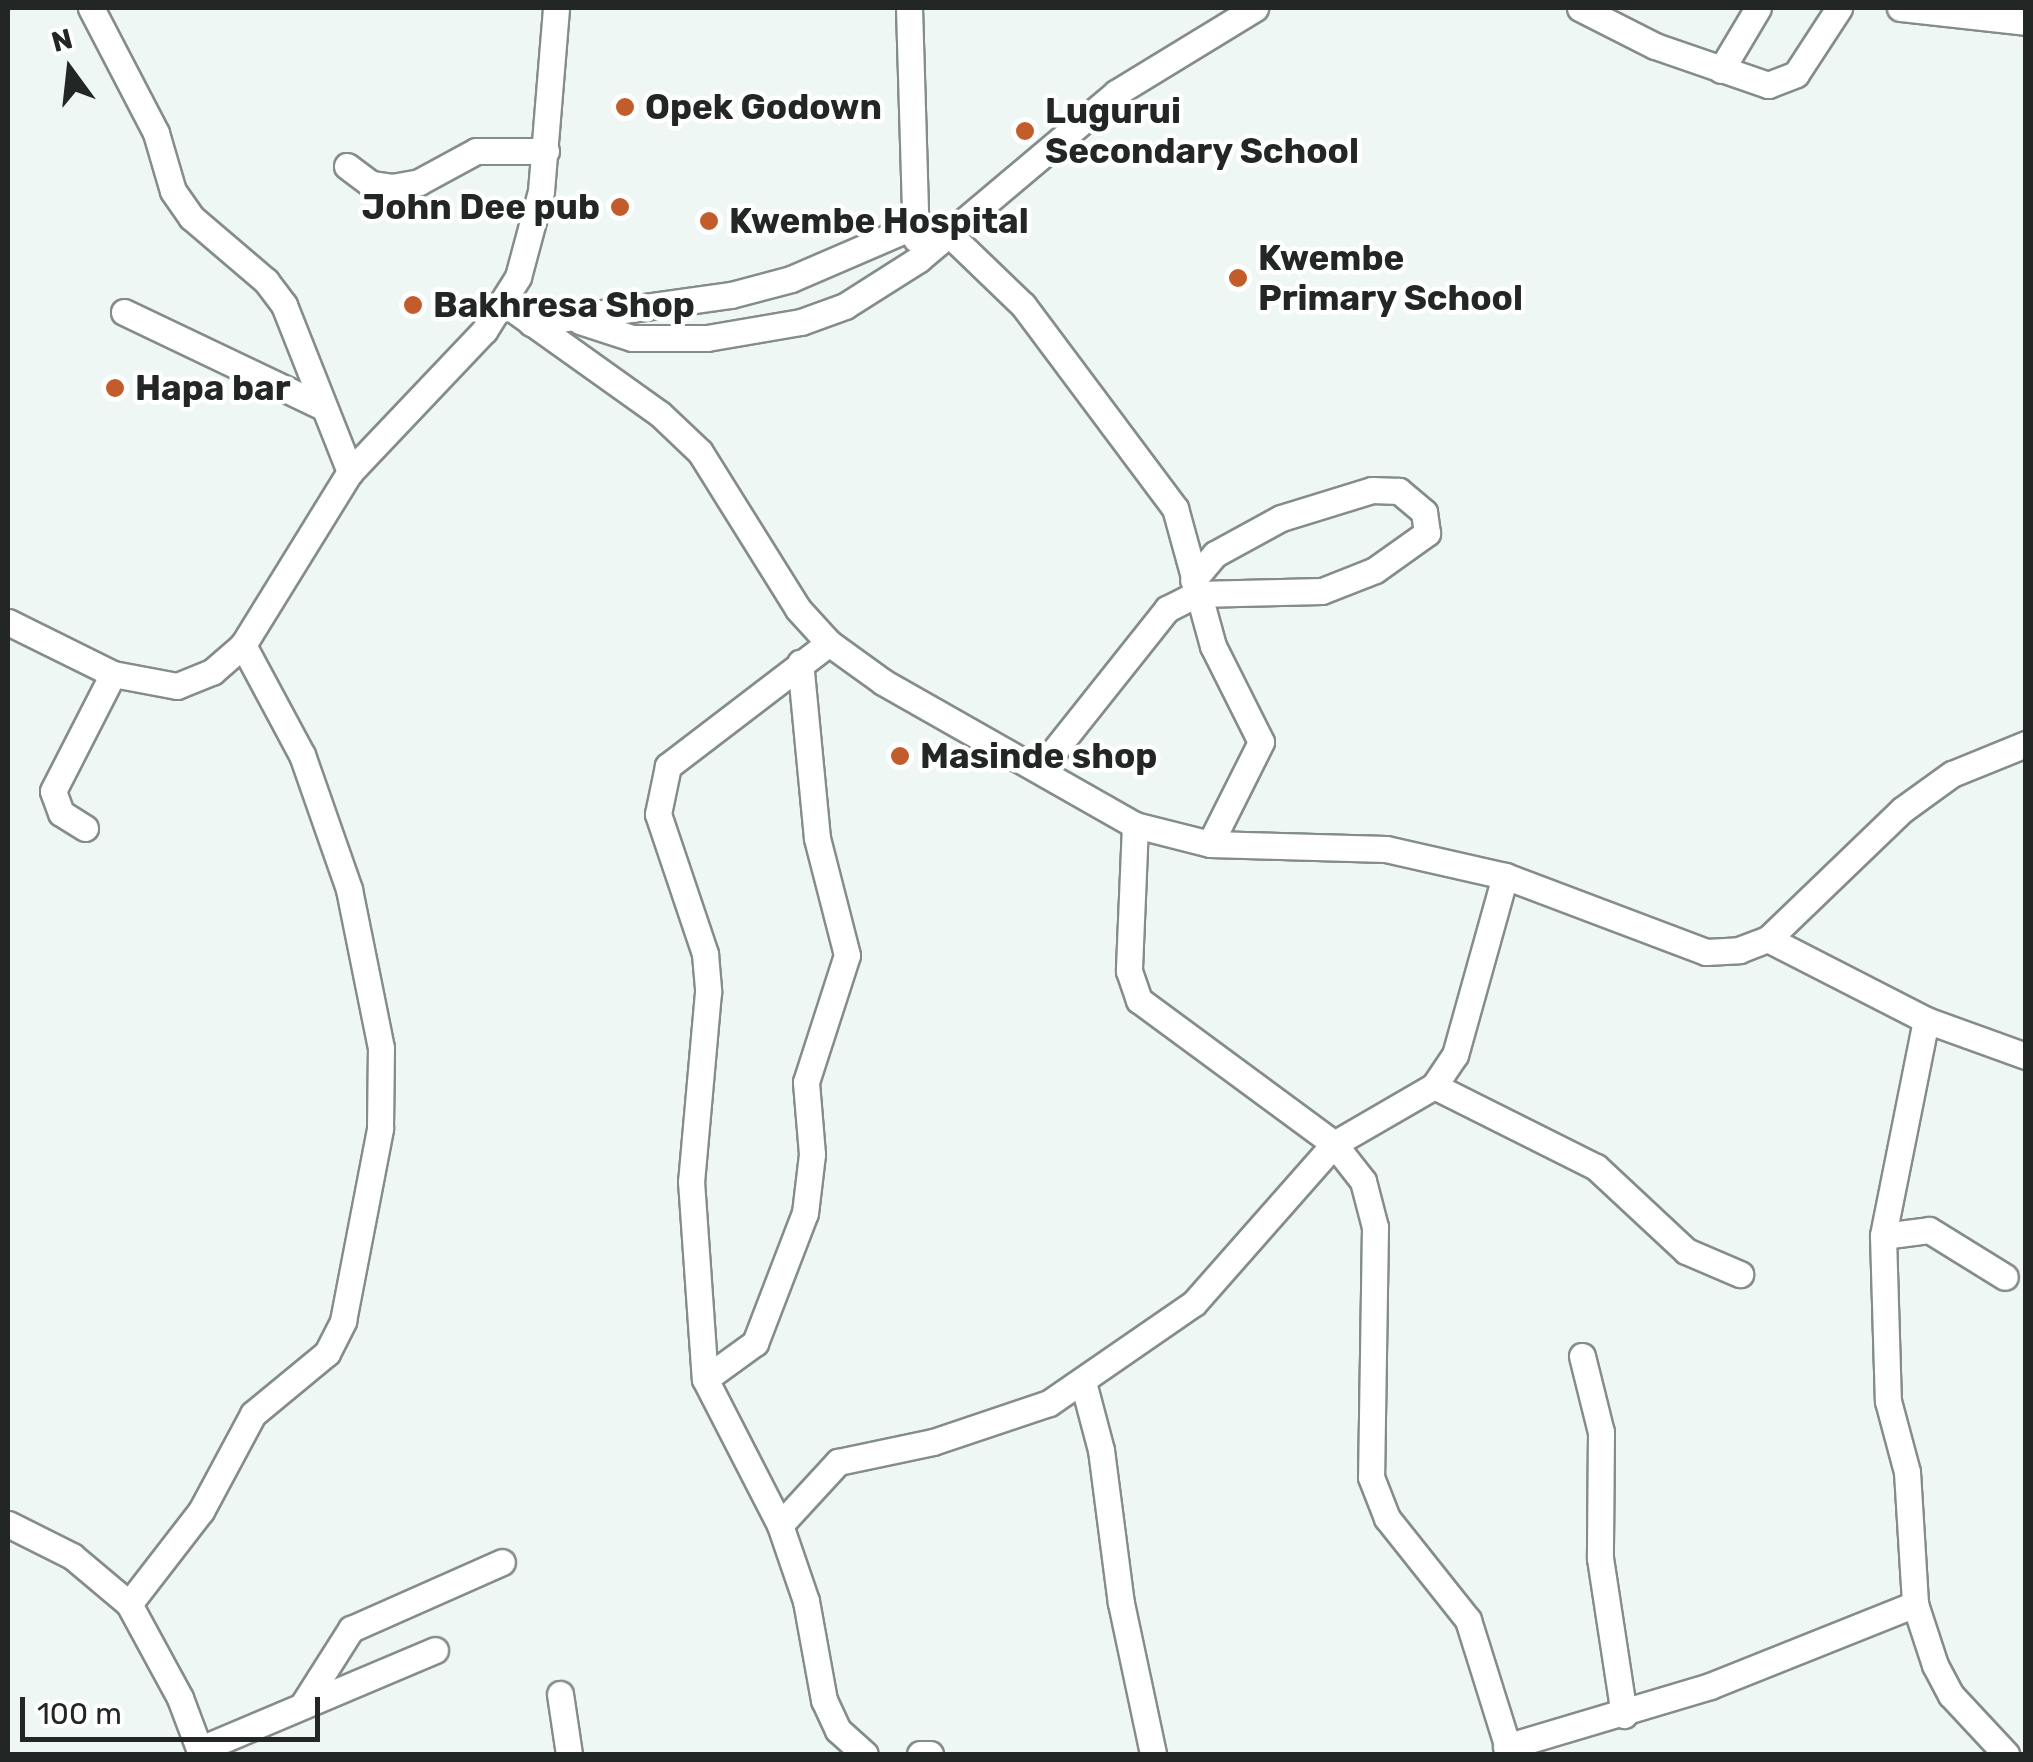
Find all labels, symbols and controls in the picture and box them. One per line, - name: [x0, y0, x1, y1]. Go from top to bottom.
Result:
- north arrow: [20, 20, 120, 120]
- text: N: [48, 22, 76, 59]
- place label: Opek Godown: [645, 86, 882, 128]
- place label: Lugurui Secondary School: [1045, 90, 1360, 172]
- marker: Opek Godown: [614, 96, 636, 118]
- marker: Lugurui Secondary School: [1014, 120, 1036, 142]
- place label: John Dee pub: [362, 186, 600, 228]
- marker: John Dee pub: [609, 196, 631, 218]
- place label: Kwembe Hospital: [729, 200, 1029, 242]
- marker: Kwembe Hospital: [698, 210, 720, 232]
- place label: Kwembe Primary School: [1258, 237, 1524, 319]
- marker: Kwembe Primary School: [1227, 267, 1249, 289]
- place label: Bakhresa Shop: [433, 284, 695, 326]
- marker: Bakhresa Shop: [402, 294, 424, 316]
- place label: Hapa bar: [135, 367, 291, 409]
- marker: Hapa bar: [104, 377, 126, 399]
- place label: Masinde shop: [920, 735, 1157, 777]
- marker: Masinde shop: [889, 745, 911, 767]
- scale bar: [25, 1677, 325, 1739]
- text: 100 m: [37, 1696, 122, 1732]

